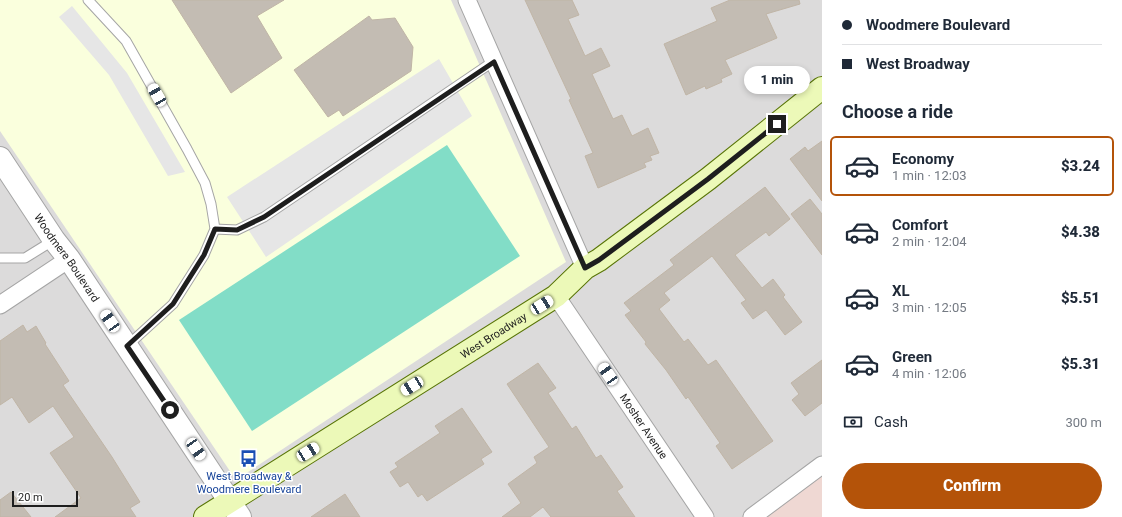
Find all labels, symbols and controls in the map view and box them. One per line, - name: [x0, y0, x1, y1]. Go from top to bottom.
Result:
- text: Woodmere Boulevard: [866, 16, 1010, 34]
- text: West Broadway: [866, 55, 970, 73]
- callout: 1 min: [744, 66, 810, 94]
- text: 1 min: [761, 72, 793, 87]
- car: [146, 82, 168, 108]
- text: Choose a ride: [842, 101, 953, 122]
- route end: [768, 115, 786, 133]
- icon: car: [844, 148, 880, 184]
- text: Economy: [892, 150, 954, 168]
- text: $3.24: [1061, 157, 1100, 175]
- text: 1 min · 12:03: [892, 168, 967, 183]
- street label: Woodmere Boulevard: [31, 211, 102, 305]
- icon: car: [844, 214, 880, 250]
- text: Comfort: [892, 216, 948, 234]
- text: $4.38: [1061, 223, 1100, 241]
- text: 2 min · 12:04: [892, 234, 967, 249]
- icon: car: [844, 280, 880, 316]
- text: XL: [892, 282, 910, 300]
- text: $5.51: [1061, 289, 1100, 307]
- car: [529, 294, 555, 316]
- text: 3 min · 12:05: [892, 300, 967, 315]
- car: [98, 308, 122, 334]
- street label: West Broadway: [458, 310, 530, 361]
- icon: car: [844, 346, 880, 382]
- text: Green: [892, 348, 932, 366]
- text: $5.31: [1061, 355, 1100, 373]
- car: [596, 361, 620, 387]
- text: 4 min · 12:06: [892, 366, 967, 381]
- car: [399, 375, 425, 397]
- street label: Mosher Avenue: [617, 391, 670, 462]
- route start: [161, 401, 179, 419]
- icon: cash: [842, 411, 864, 433]
- text: Cash: [874, 413, 908, 431]
- text: 300 m: [1065, 415, 1102, 430]
- car: [184, 436, 208, 462]
- car: [295, 441, 321, 463]
- bus stop icon: West Broadway & Woodmere Boulevard: [239, 448, 259, 468]
- button: Confirm: [842, 463, 1102, 509]
- place label: West Broadway & Woodmere Boulevard: [197, 470, 301, 496]
- scale bar: [12, 489, 78, 508]
- text: 20 m: [18, 491, 43, 504]

